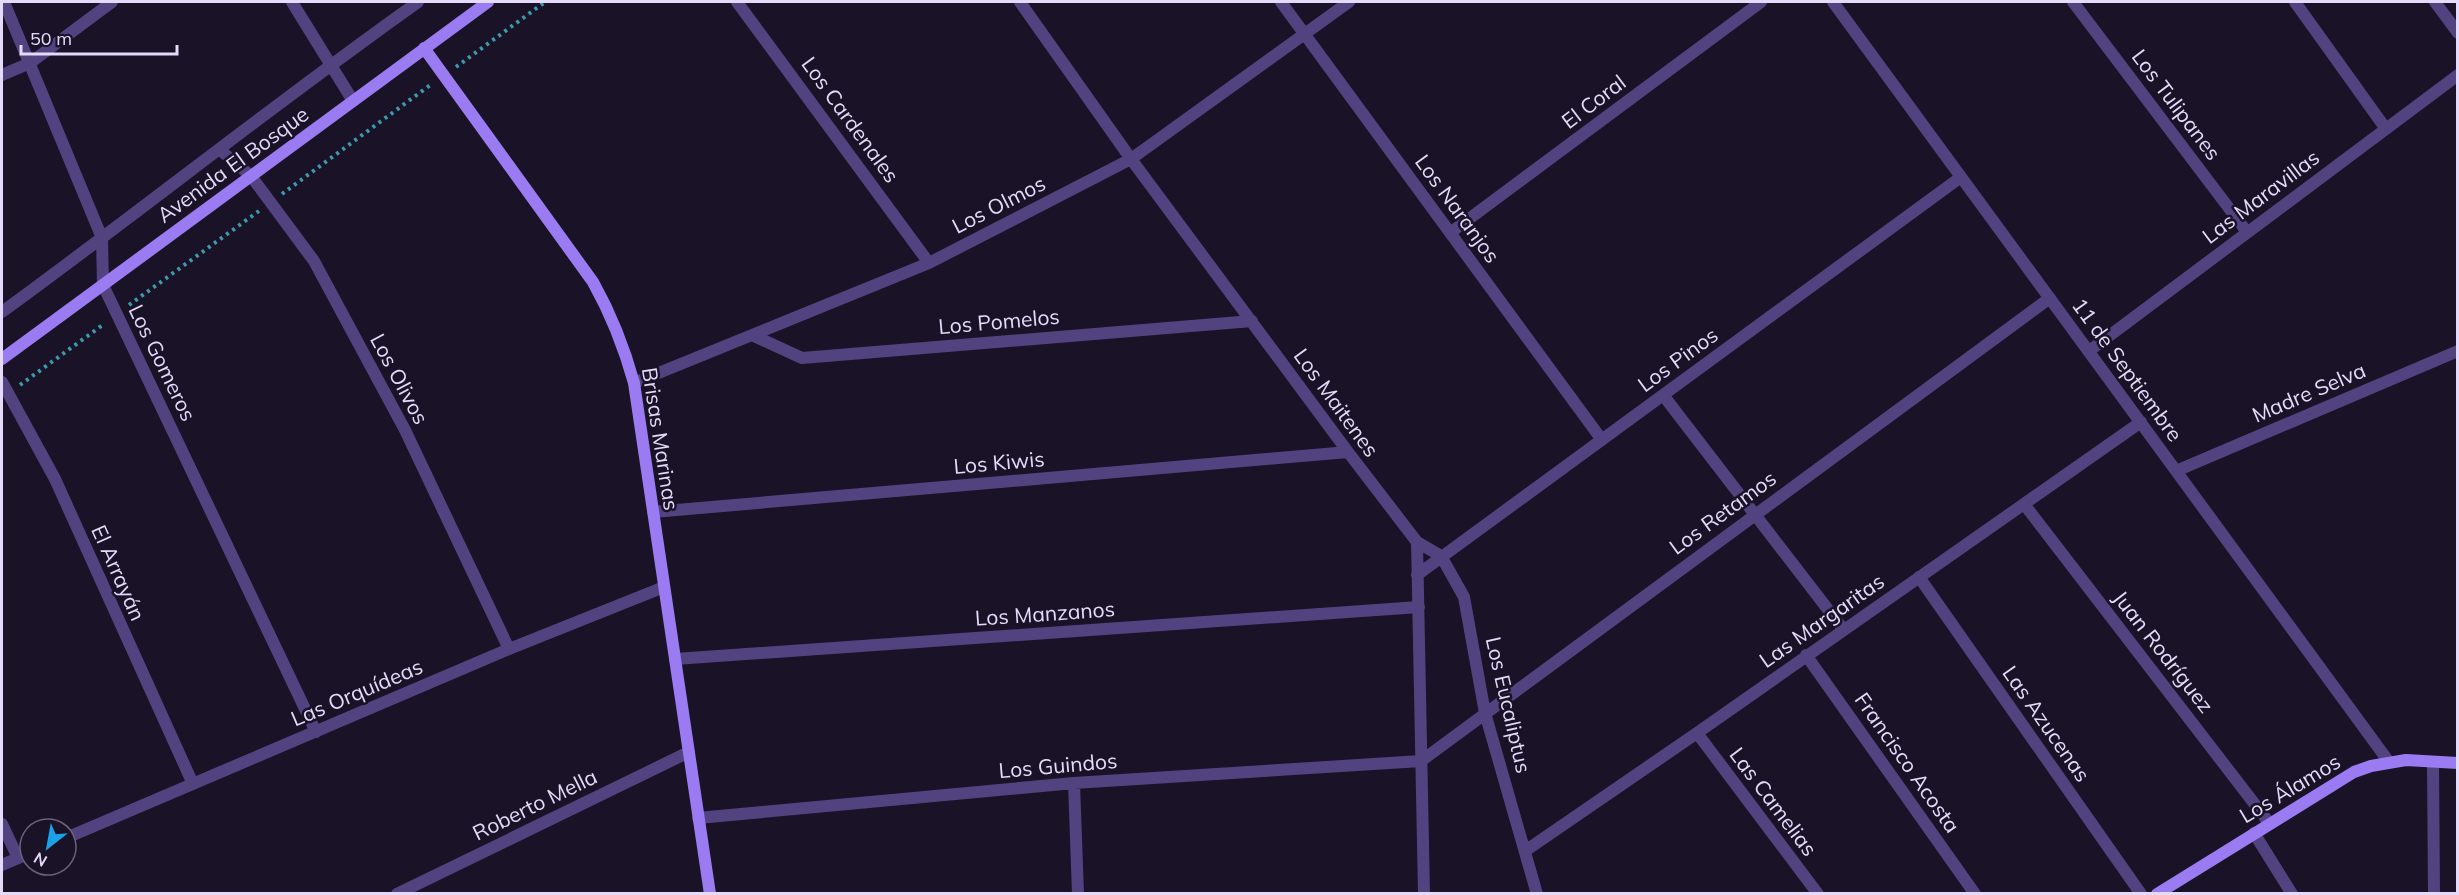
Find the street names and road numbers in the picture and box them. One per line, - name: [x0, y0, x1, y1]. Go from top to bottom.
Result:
- street label: Los Tulipanes: [2127, 44, 2227, 165]
- street label: Los Cardenales: [796, 51, 905, 187]
- street label: El Coral: [1556, 69, 1631, 134]
- street label: Avenida El Bosque: [152, 100, 313, 228]
- street label: Las Maravillas: [2197, 144, 2324, 249]
- street label: Los Naranjos: [1410, 149, 1506, 268]
- street label: Los Olmos: [948, 170, 1050, 239]
- street label: 11 de Septiembre: [2067, 293, 2189, 446]
- street label: Los Gomeros: [124, 300, 202, 425]
- street label: Los Pomelos: [937, 303, 1061, 339]
- street label: Los Pinos: [1632, 321, 1723, 397]
- street label: Los Olivos: [365, 329, 435, 428]
- street label: Los Maitenes: [1289, 343, 1385, 462]
- street label: Madre Selva: [2248, 357, 2369, 428]
- street label: Brisas Marinas: [637, 366, 685, 512]
- street label: Los Kiwis: [952, 445, 1045, 479]
- street label: Los Retamos: [1664, 465, 1781, 560]
- street label: El Arrayán: [86, 521, 152, 624]
- street label: Las Margaritas: [1754, 568, 1889, 673]
- street label: Juan Rodríguez: [2108, 585, 2220, 718]
- street label: Los Manzanos: [974, 595, 1116, 631]
- street label: Los Eucaliptus: [1481, 634, 1537, 775]
- street label: Las Orquídeas: [287, 653, 426, 731]
- street label: Las Azucenas: [1997, 661, 2096, 786]
- street label: Francisco Acosta: [1850, 687, 1966, 838]
- street label: Las Camelias: [1724, 742, 1823, 861]
- street label: Los Guindos: [997, 747, 1118, 783]
- street label: Los Álamos: [2234, 748, 2345, 828]
- street label: Roberto Mella: [468, 763, 601, 845]

